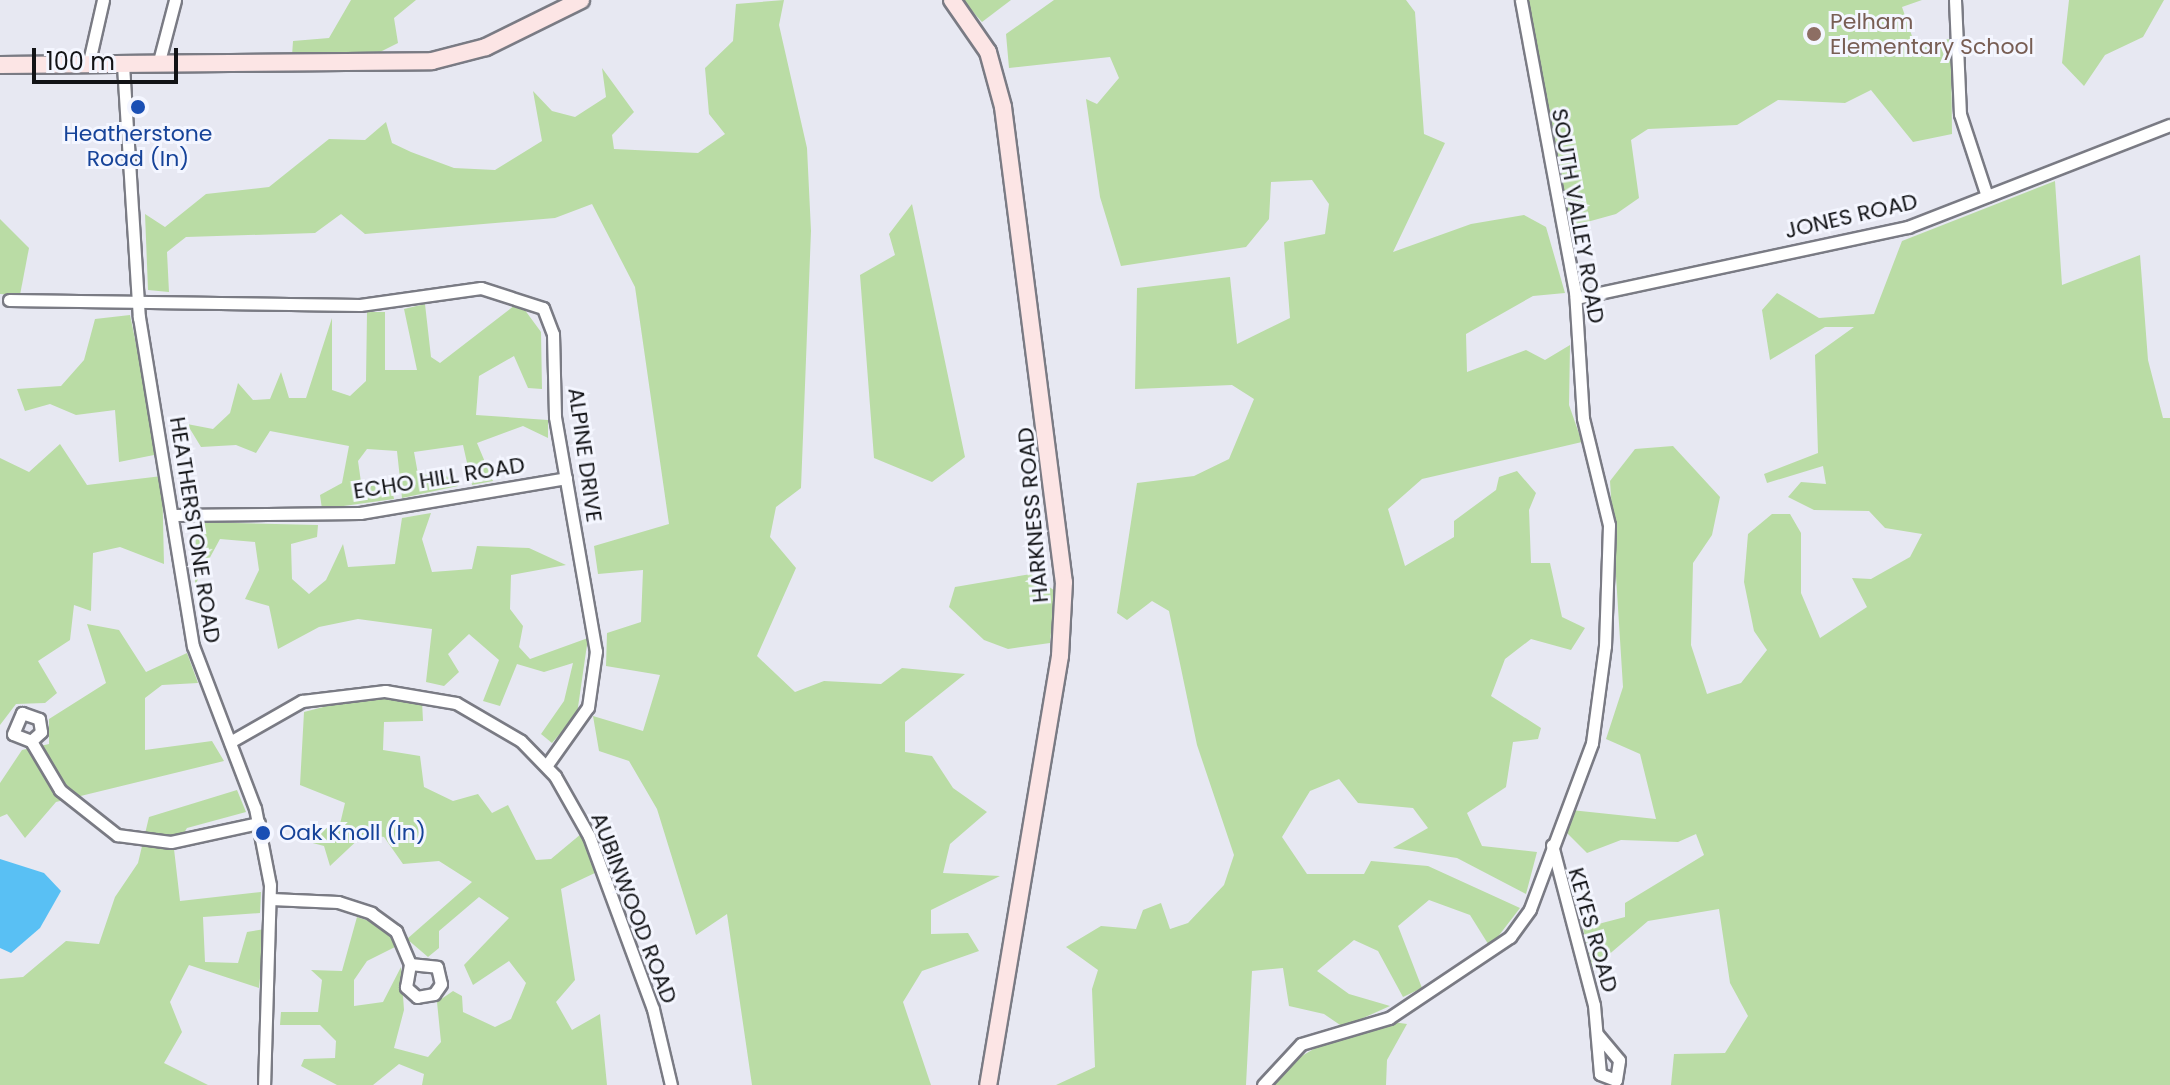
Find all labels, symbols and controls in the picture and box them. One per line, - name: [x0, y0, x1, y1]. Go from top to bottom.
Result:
- place label: Pelham Elementary School: [1830, 8, 2034, 60]
- marker: Pelham Elementary School: [1805, 25, 1823, 43]
- scale bar: [36, 32, 182, 82]
- text: 100 m: [46, 45, 115, 78]
- marker: Heatherstone Road (In): [129, 98, 147, 116]
- street label: SOUTH VALLEY ROAD: [1546, 106, 1610, 326]
- place label: Heatherstone Road (In): [64, 120, 212, 172]
- street label: JONES ROAD: [1782, 188, 1920, 244]
- street label: ALPINE DRIVE: [562, 386, 608, 524]
- street label: HEATHERSTONE ROAD: [164, 415, 226, 645]
- street label: HARKNESS ROAD: [1012, 426, 1054, 604]
- street label: ECHO HILL ROAD: [351, 451, 527, 505]
- street label: AUBINWOOD ROAD: [585, 809, 683, 1007]
- place label: Oak Knoll (In): [279, 820, 426, 846]
- marker: Oak Knoll (In): [254, 824, 272, 842]
- street label: KEYES ROAD: [1563, 865, 1623, 995]

